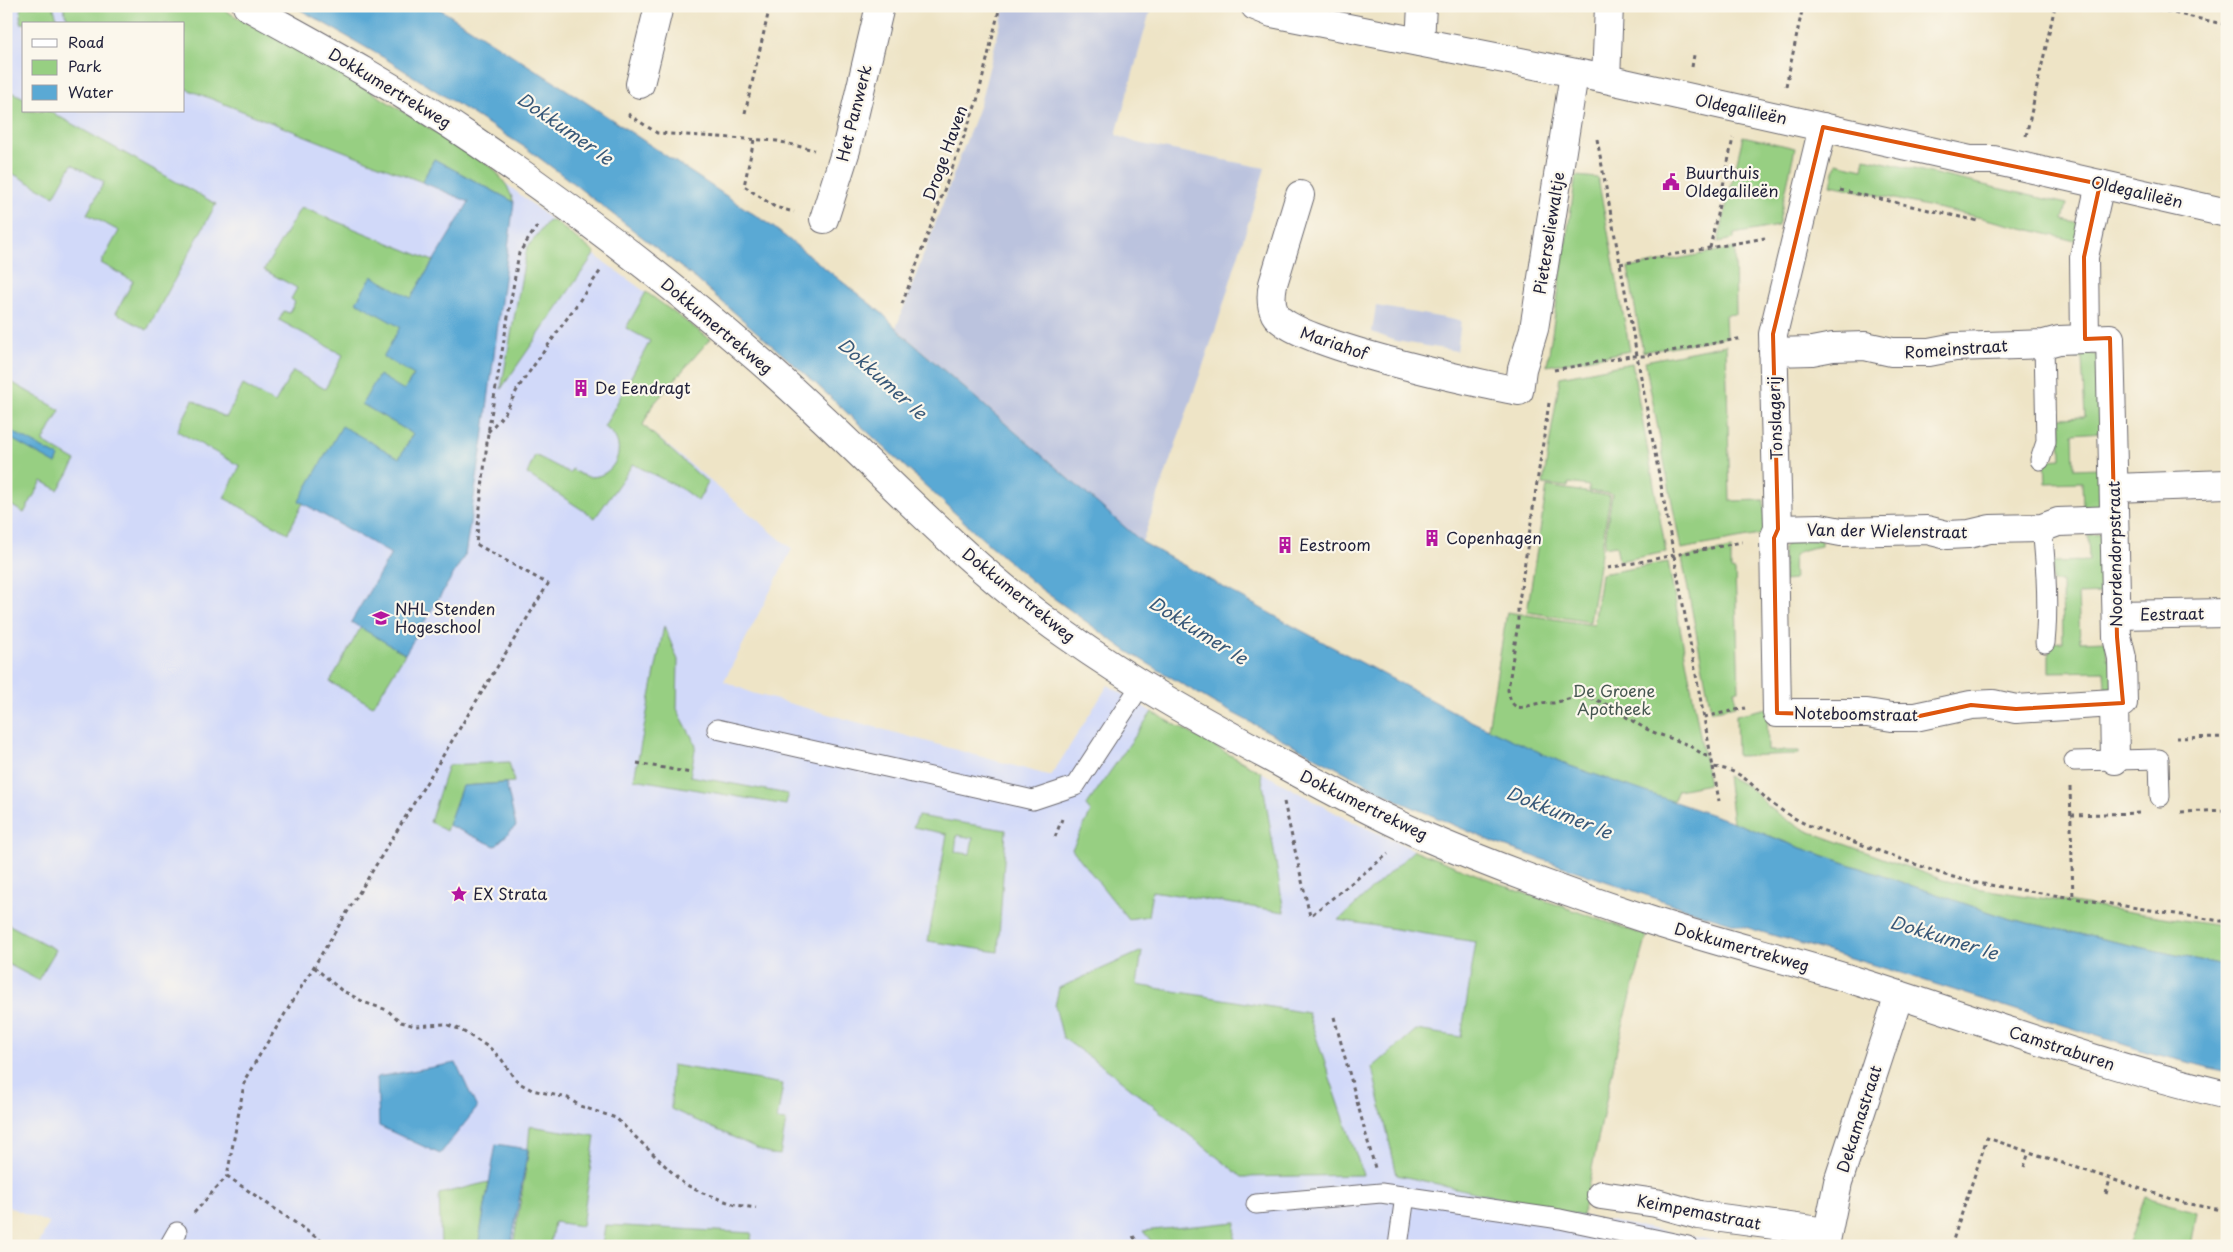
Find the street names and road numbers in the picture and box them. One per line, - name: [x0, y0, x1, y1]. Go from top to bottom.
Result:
- street label: Dokkumertrekweg: [325, 41, 456, 133]
- street label: Het Panwerk: [829, 62, 877, 164]
- street label: Oldegalileën: [1693, 87, 1789, 129]
- street label: Droge Haven: [916, 102, 972, 204]
- street label: Oldegalileën: [2089, 169, 2185, 213]
- street label: Pieterseliewaltje: [1526, 170, 1570, 296]
- street label: Dokkumertrekweg: [657, 271, 779, 379]
- street label: Mariahof: [1297, 319, 1373, 365]
- street label: Romeinstraat: [1904, 332, 2009, 364]
- street label: Tonslagerij: [1761, 376, 1787, 460]
- street label: Noordendorpstraat: [2101, 480, 2127, 627]
- street label: Van der Wielenstraat: [1806, 517, 1968, 543]
- street label: Dokkumertrekweg: [958, 541, 1081, 647]
- street label: Eestraat: [2140, 600, 2205, 626]
- street label: Noteboomstraat: [1793, 700, 1919, 726]
- street label: Dokkumertrekweg: [1297, 763, 1432, 845]
- street label: Dokkumertrekweg: [1672, 915, 1813, 977]
- street label: Camstraburen: [2006, 1019, 2118, 1075]
- street label: Dekamastraat: [1829, 1062, 1887, 1175]
- street label: Keimpemastraat: [1635, 1187, 1764, 1235]

